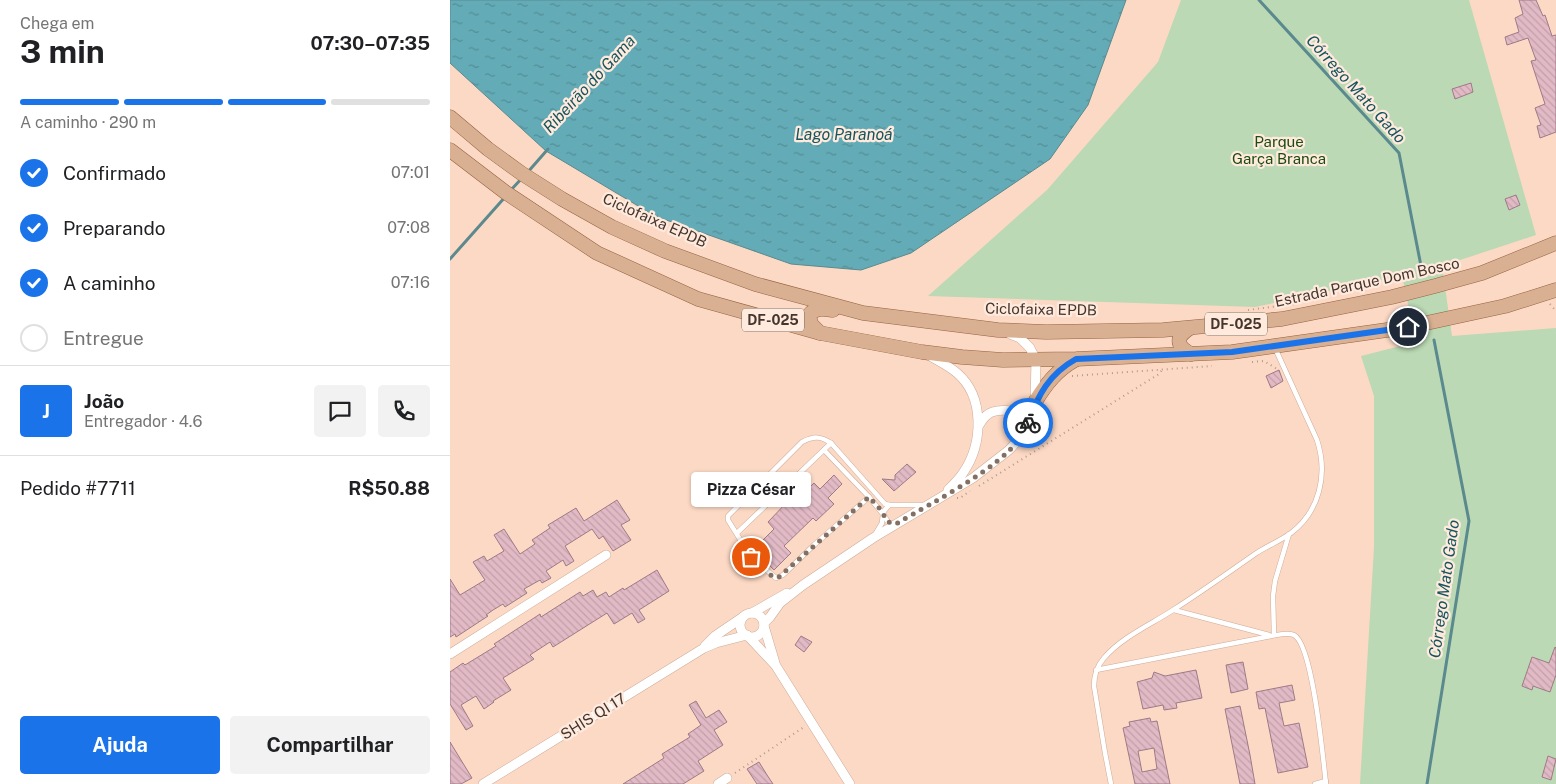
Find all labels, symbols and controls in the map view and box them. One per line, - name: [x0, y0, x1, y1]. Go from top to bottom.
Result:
- text: Chega em: [20, 14, 94, 33]
- water label: Ribeirão do Gama: [539, 31, 639, 137]
- water label: Córrego Mato Gado: [1302, 31, 1410, 147]
- text: 07:30–07:35: [311, 32, 430, 54]
- text: 3 min: [20, 33, 105, 70]
- text: A caminho · 290 m: [20, 113, 156, 132]
- water label: Lago Paranoá: [795, 125, 893, 144]
- park label: Parque Garça Branca: [1232, 133, 1326, 167]
- icon: check: [20, 159, 48, 187]
- text: Confirmado: [63, 162, 166, 184]
- text: 07:01: [391, 163, 430, 182]
- street label: Ciclofaixa EPDB: [600, 189, 710, 251]
- icon: check: [20, 214, 48, 242]
- text: Preparando: [63, 217, 165, 239]
- text: 07:08: [387, 218, 430, 237]
- street label: Estrada Parque Dom Bosco: [1273, 254, 1461, 310]
- icon: check: [20, 269, 48, 297]
- text: A caminho: [63, 272, 156, 294]
- text: 07:16: [391, 273, 430, 292]
- street label: Ciclofaixa EPDB: [985, 300, 1097, 318]
- pin: [1387, 306, 1429, 348]
- road number: DF-025: [742, 308, 804, 332]
- road number: DF-025: [1205, 312, 1267, 336]
- icon: home: [1394, 313, 1422, 341]
- text: Entregue: [63, 327, 144, 349]
- button: chat: [314, 385, 366, 437]
- button: phone: [378, 385, 430, 437]
- text: João: [84, 390, 124, 412]
- courier: [1003, 398, 1053, 448]
- text: J: [42, 400, 50, 422]
- icon: bike: [1014, 409, 1042, 437]
- text: Entregador · 4.6: [84, 412, 202, 431]
- callout: Pizza César: [691, 472, 811, 507]
- text: Pedido #7711: [20, 477, 136, 499]
- text: R$50.88: [348, 477, 430, 499]
- text: Pizza César: [707, 480, 795, 499]
- water label: Córrego Mato Gado: [1425, 518, 1463, 659]
- pin: [730, 536, 772, 578]
- icon: bag: [737, 543, 765, 571]
- street label: SHIS QI 17: [557, 689, 629, 743]
- button: Ajuda: [20, 716, 220, 774]
- button: Compartilhar: [230, 716, 430, 774]

